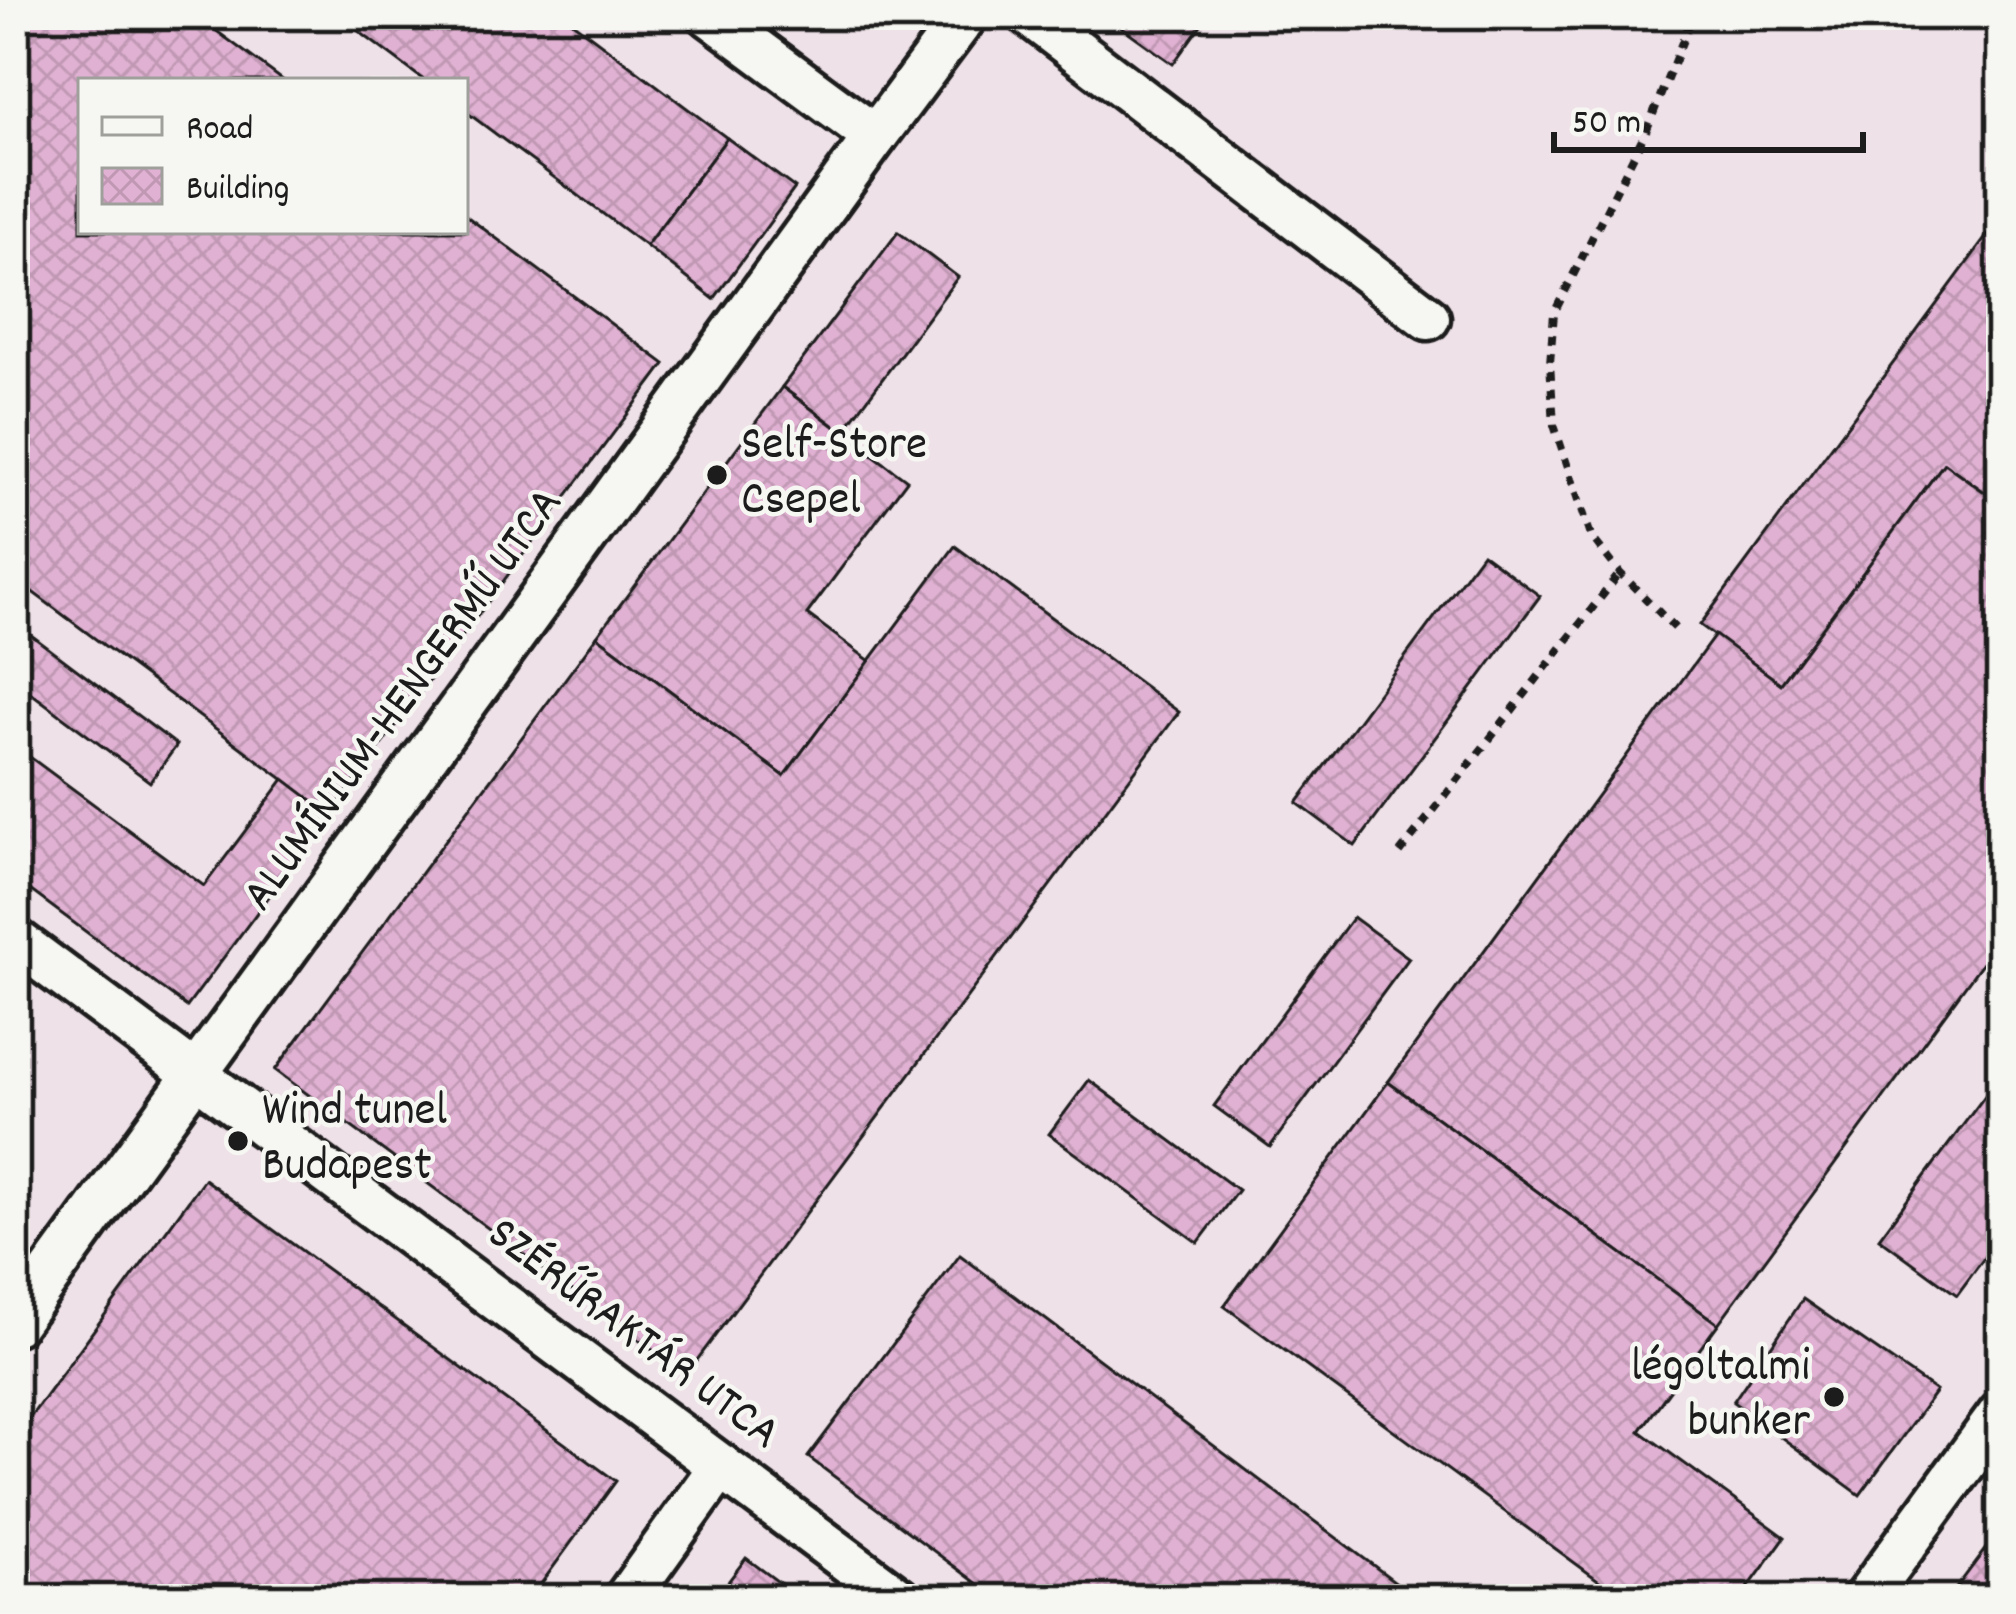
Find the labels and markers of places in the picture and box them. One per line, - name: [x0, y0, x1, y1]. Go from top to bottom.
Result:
- place label: Self-Store Csepel: [741, 413, 927, 537]
- marker: Self-Store Csepel: [704, 462, 730, 488]
- place label: Wind tunel Budapest: [262, 1079, 447, 1203]
- marker: Wind tunel Budapest: [225, 1128, 251, 1154]
- place label: légoltalmi bunker: [1631, 1335, 1810, 1459]
- marker: légoltalmi bunker: [1821, 1384, 1847, 1410]

